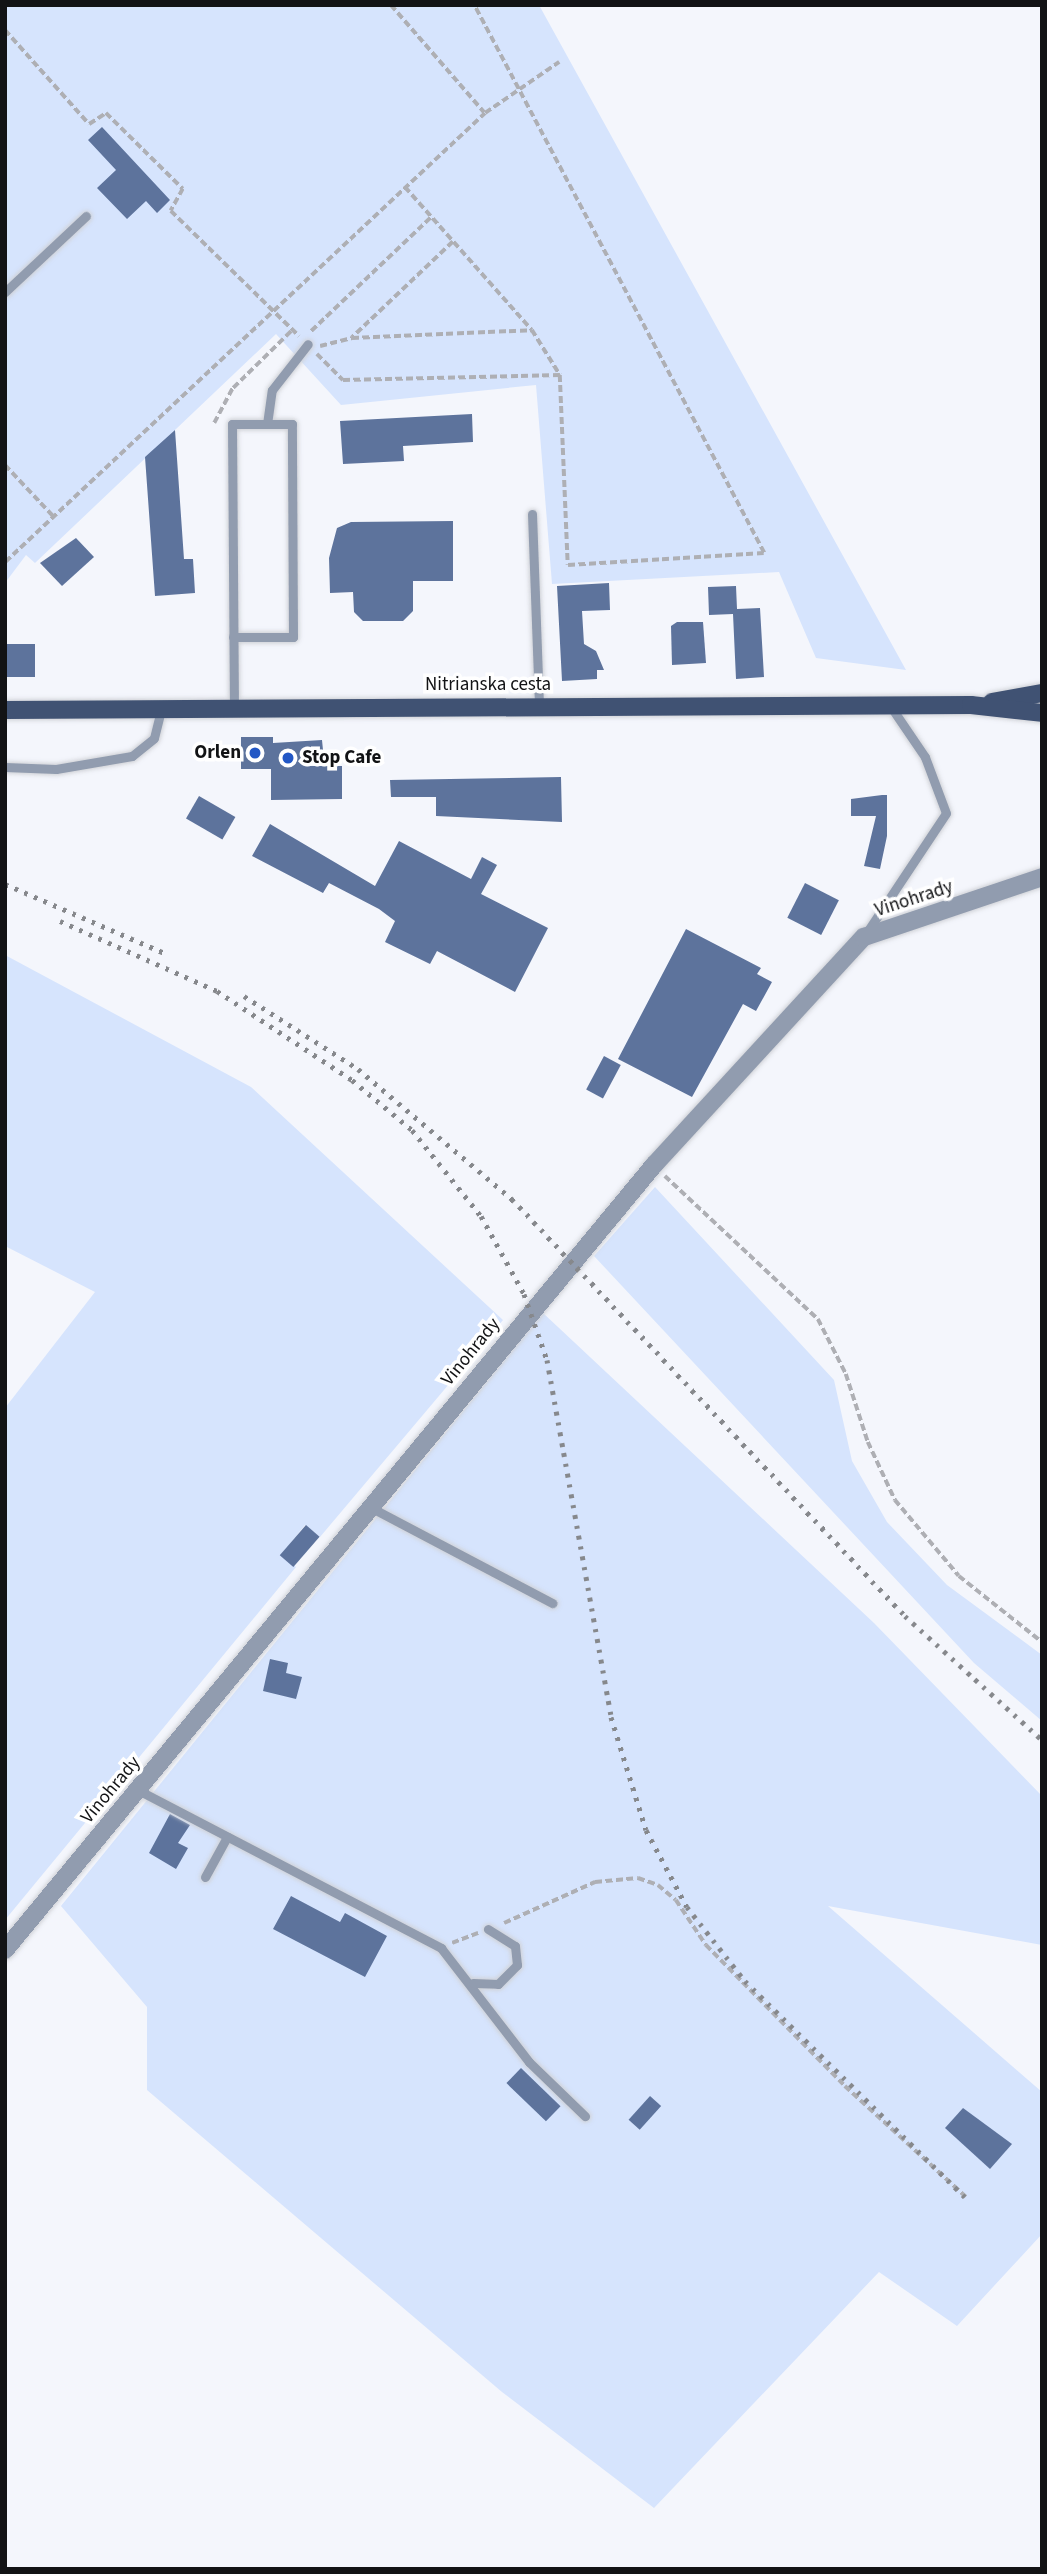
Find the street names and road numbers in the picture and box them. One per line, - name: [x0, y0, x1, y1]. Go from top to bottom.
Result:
- street label: Nitrianska cesta: [425, 674, 551, 696]
- street label: Vinohrady: [872, 876, 956, 922]
- street label: Vinohrady: [437, 1313, 505, 1391]
- street label: Vinohrady: [76, 1752, 146, 1828]

